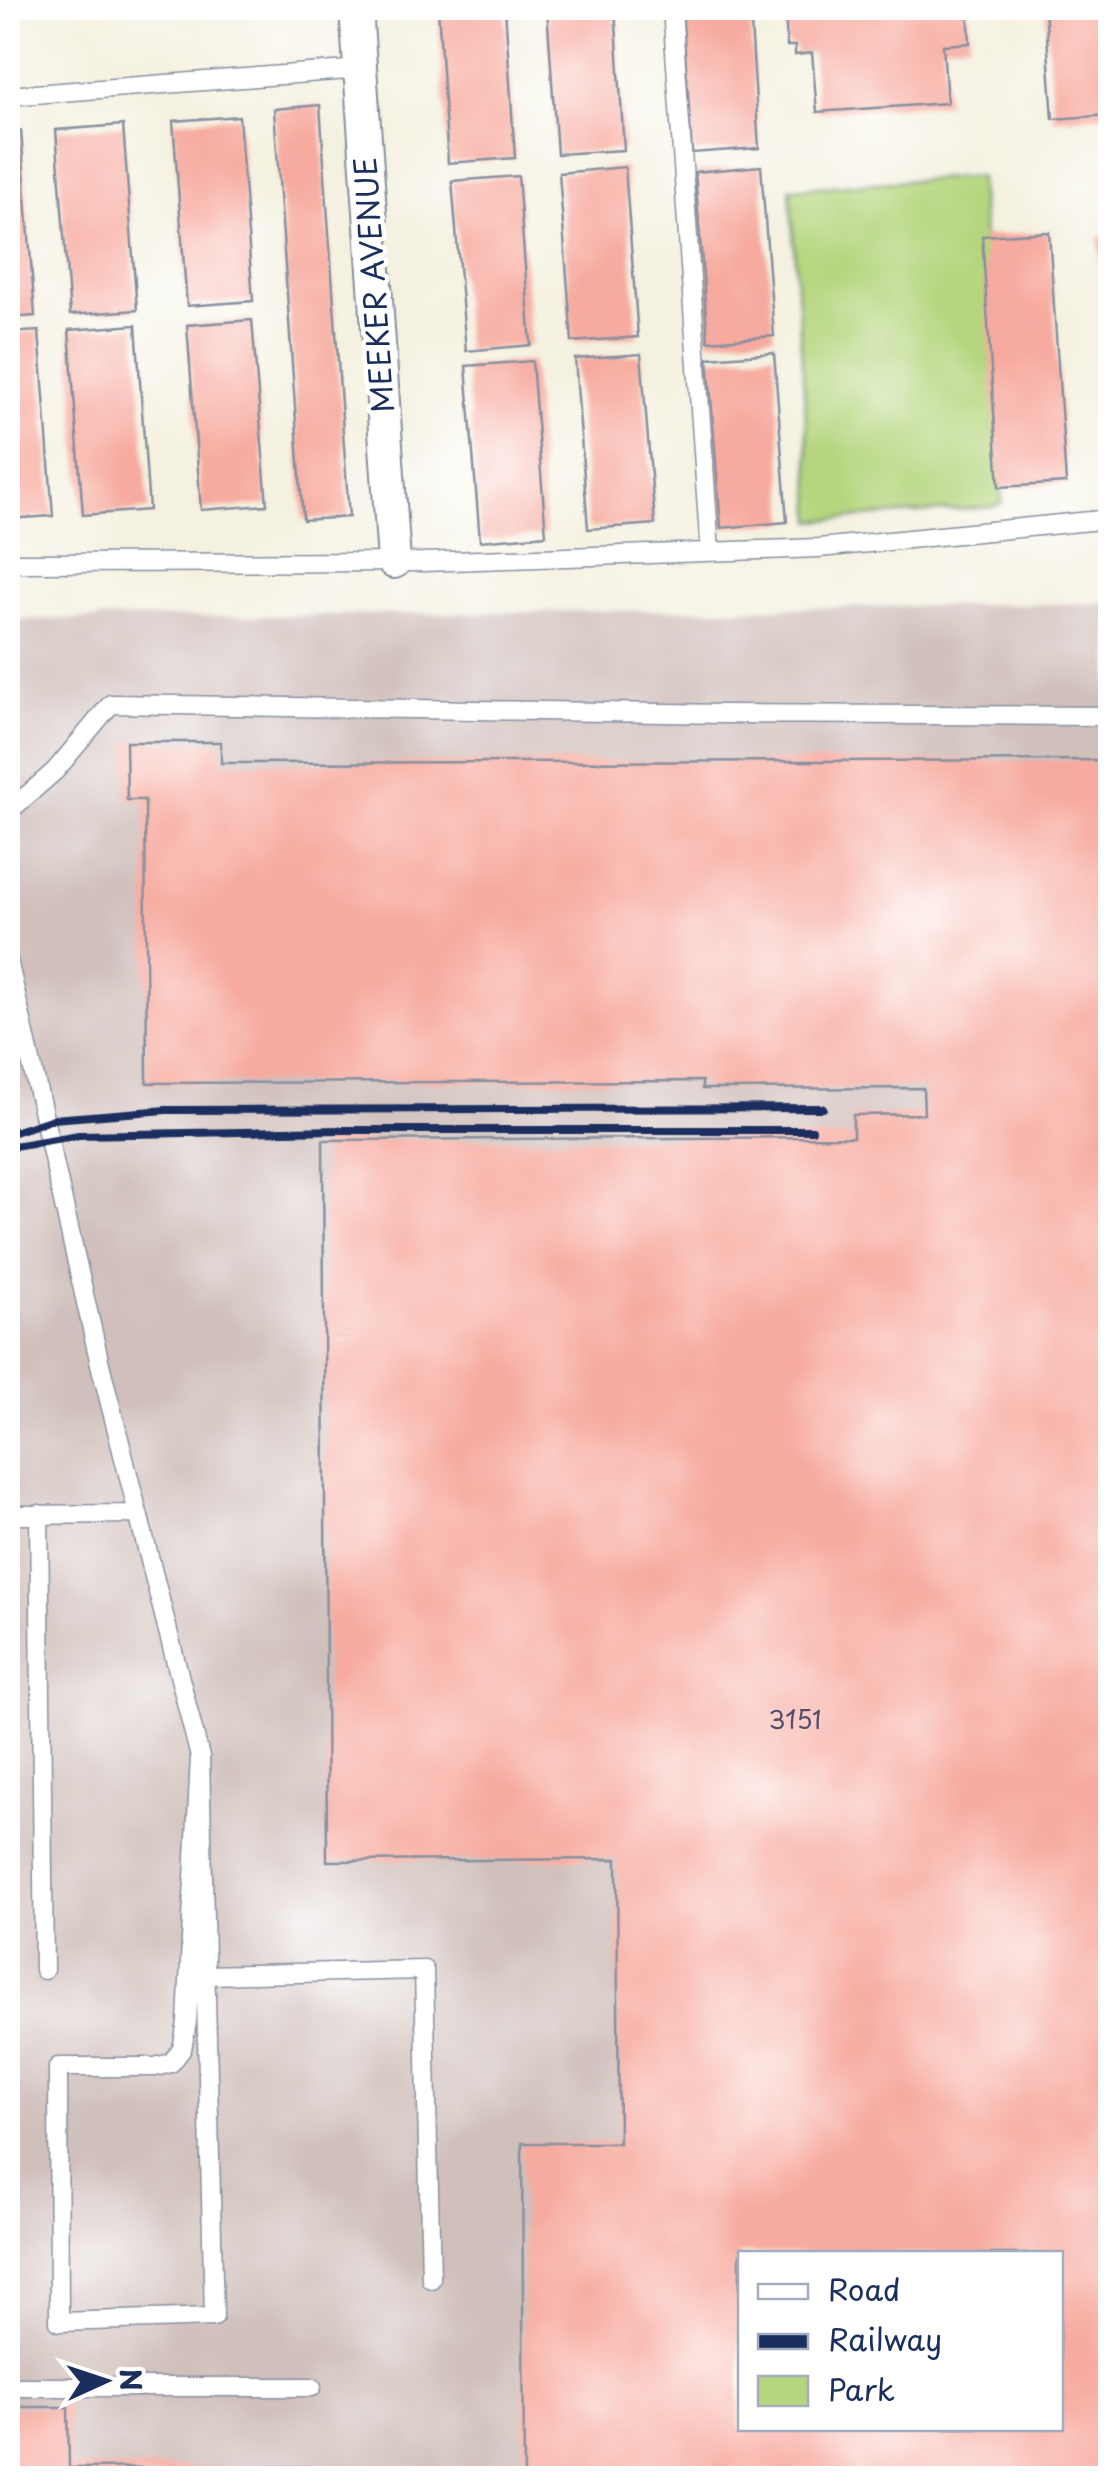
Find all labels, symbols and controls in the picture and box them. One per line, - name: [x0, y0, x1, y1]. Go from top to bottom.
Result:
- street label: MEEKER AVENUE: [341, 156, 404, 415]
- house number: 3151: [768, 1700, 822, 1738]
- legend: [738, 2251, 1063, 2431]
- text: Road: [828, 2266, 901, 2311]
- text: Railway: [828, 2316, 942, 2361]
- north arrow: [55, 2331, 155, 2431]
- text: Park: [828, 2366, 895, 2411]
- text: N: [109, 2367, 154, 2392]

